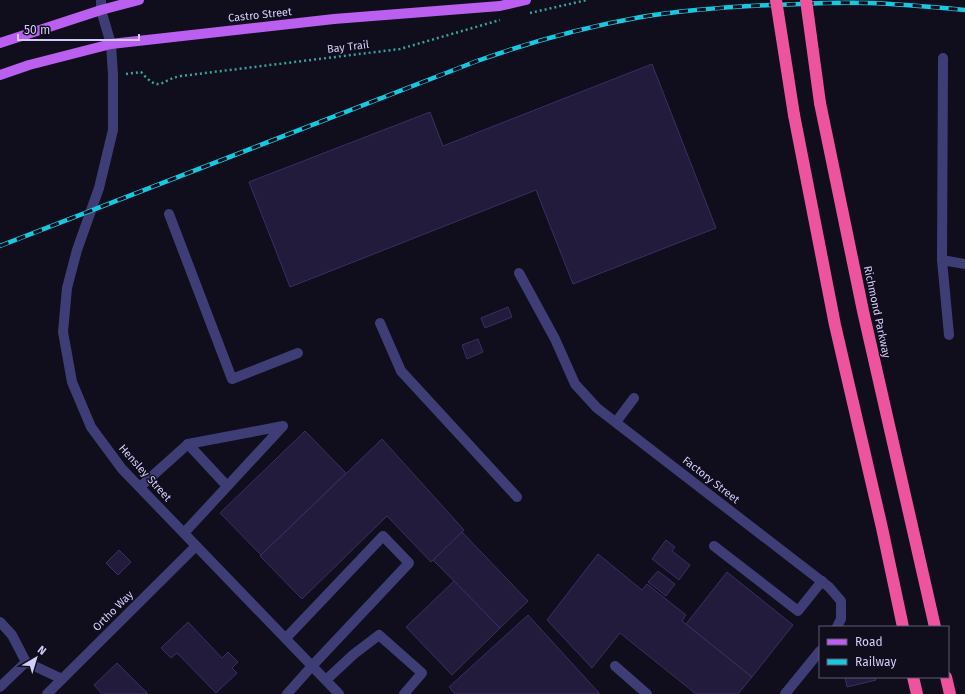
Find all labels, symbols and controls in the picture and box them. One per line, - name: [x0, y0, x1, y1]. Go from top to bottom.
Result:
- street label: Castro Street: [227, 5, 293, 25]
- scale bar: [18, 16, 139, 42]
- text: 50 m: [24, 23, 50, 37]
- street label: Bay Trail: [326, 38, 370, 56]
- street label: Richmond Parkway: [861, 265, 893, 360]
- street label: Hensley Street: [116, 442, 174, 504]
- street label: Factory Street: [680, 454, 742, 506]
- street label: Ortho Way: [90, 588, 136, 634]
- legend: [819, 626, 949, 678]
- text: Road: [855, 635, 883, 649]
- north arrow: [16, 638, 56, 678]
- text: N: [35, 643, 49, 658]
- text: Railway: [855, 655, 896, 669]

